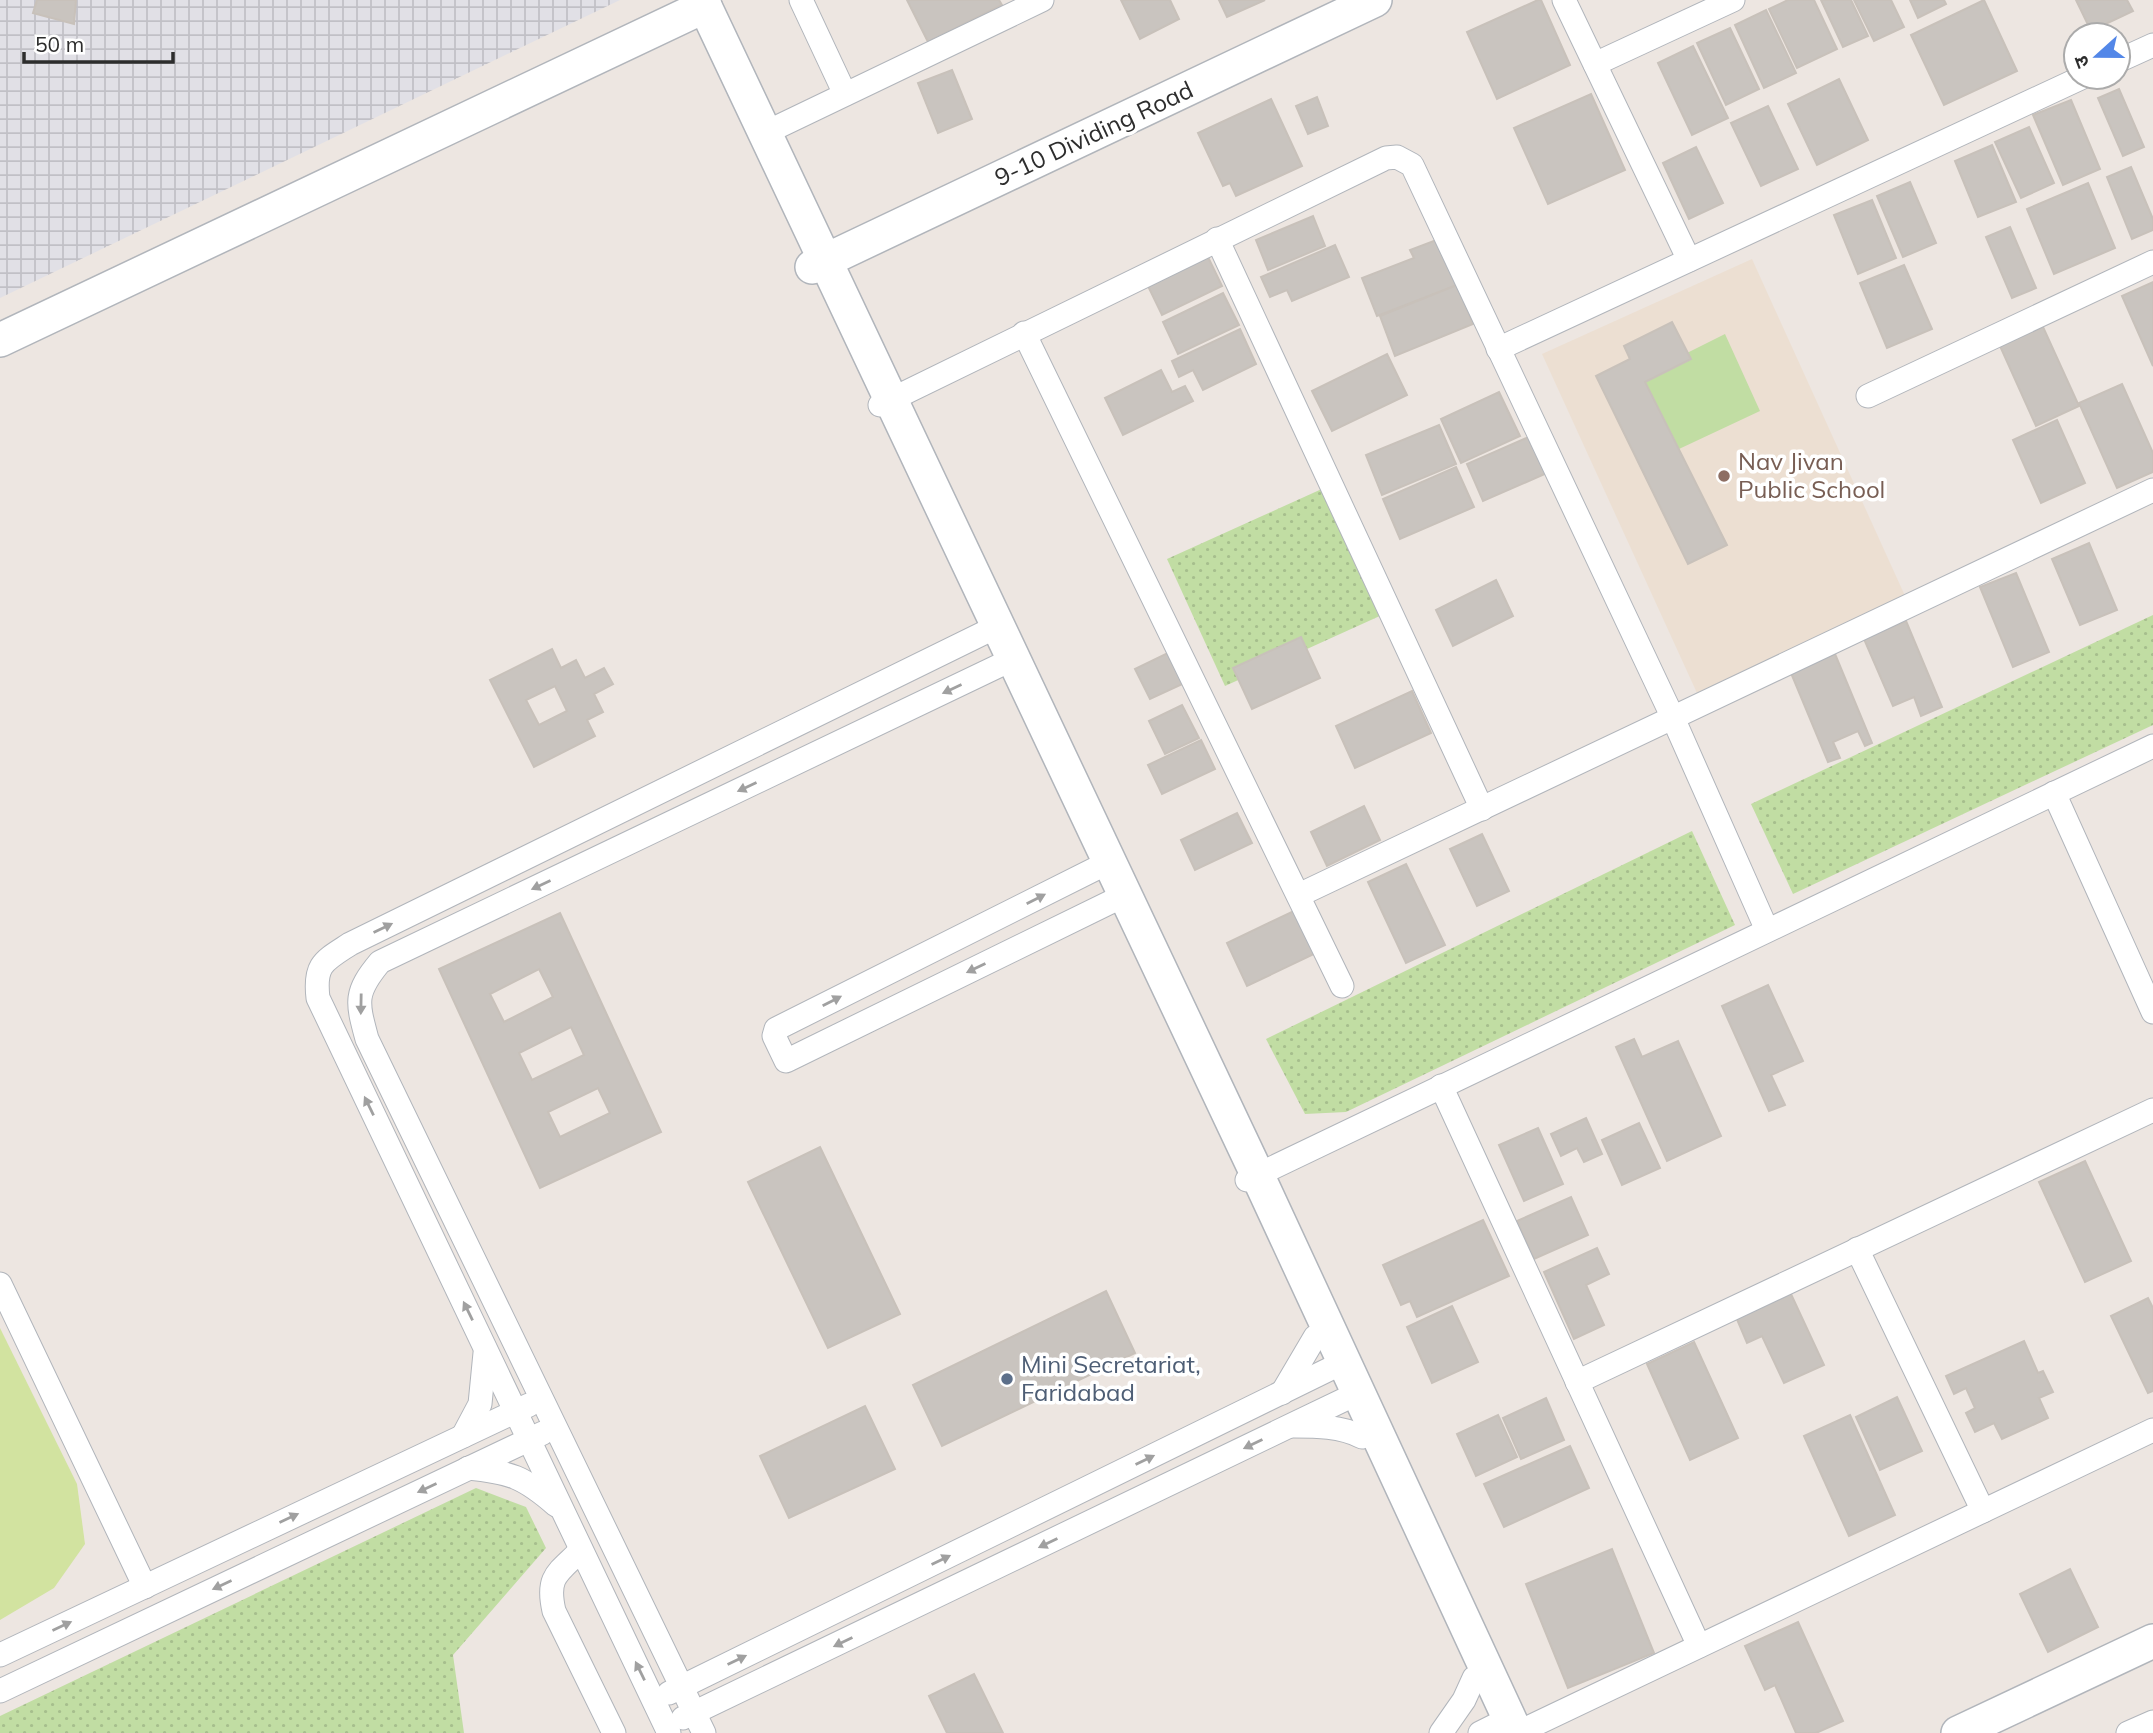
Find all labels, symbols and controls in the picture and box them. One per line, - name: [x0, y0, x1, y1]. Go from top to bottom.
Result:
- scale bar: [24, 21, 173, 65]
- north arrow: [2062, 21, 2132, 91]
- text: 50 m: [35, 31, 84, 57]
- text: उ: [2068, 52, 2094, 72]
- street label: 9-10 Dividing Road: [990, 74, 1198, 192]
- place label: Nav Jivan Public School: [1738, 446, 1885, 504]
- marker: Nav Jivan Public School: [1716, 468, 1732, 484]
- one-way arrow: [942, 683, 962, 695]
- one-way arrow: [737, 781, 757, 793]
- one-way arrow: [531, 880, 552, 891]
- one-way arrow: [1026, 893, 1046, 904]
- one-way arrow: [373, 922, 393, 933]
- one-way arrow: [966, 963, 986, 974]
- one-way arrow: [355, 993, 367, 1015]
- one-way arrow: [822, 996, 842, 1007]
- one-way arrow: [364, 1096, 375, 1116]
- one-way arrow: [462, 1301, 473, 1321]
- place label: Mini Secretariat, Faridabad: [1021, 1349, 1201, 1407]
- marker: Mini Secretariat, Faridabad: [999, 1371, 1015, 1387]
- one-way arrow: [1243, 1438, 1263, 1449]
- one-way arrow: [1135, 1454, 1155, 1465]
- one-way arrow: [417, 1482, 437, 1494]
- one-way arrow: [279, 1512, 299, 1524]
- one-way arrow: [1038, 1537, 1058, 1548]
- one-way arrow: [931, 1555, 951, 1566]
- one-way arrow: [212, 1580, 232, 1591]
- one-way arrow: [52, 1620, 72, 1632]
- one-way arrow: [833, 1636, 853, 1647]
- one-way arrow: [727, 1655, 747, 1666]
- one-way arrow: [634, 1661, 645, 1681]

